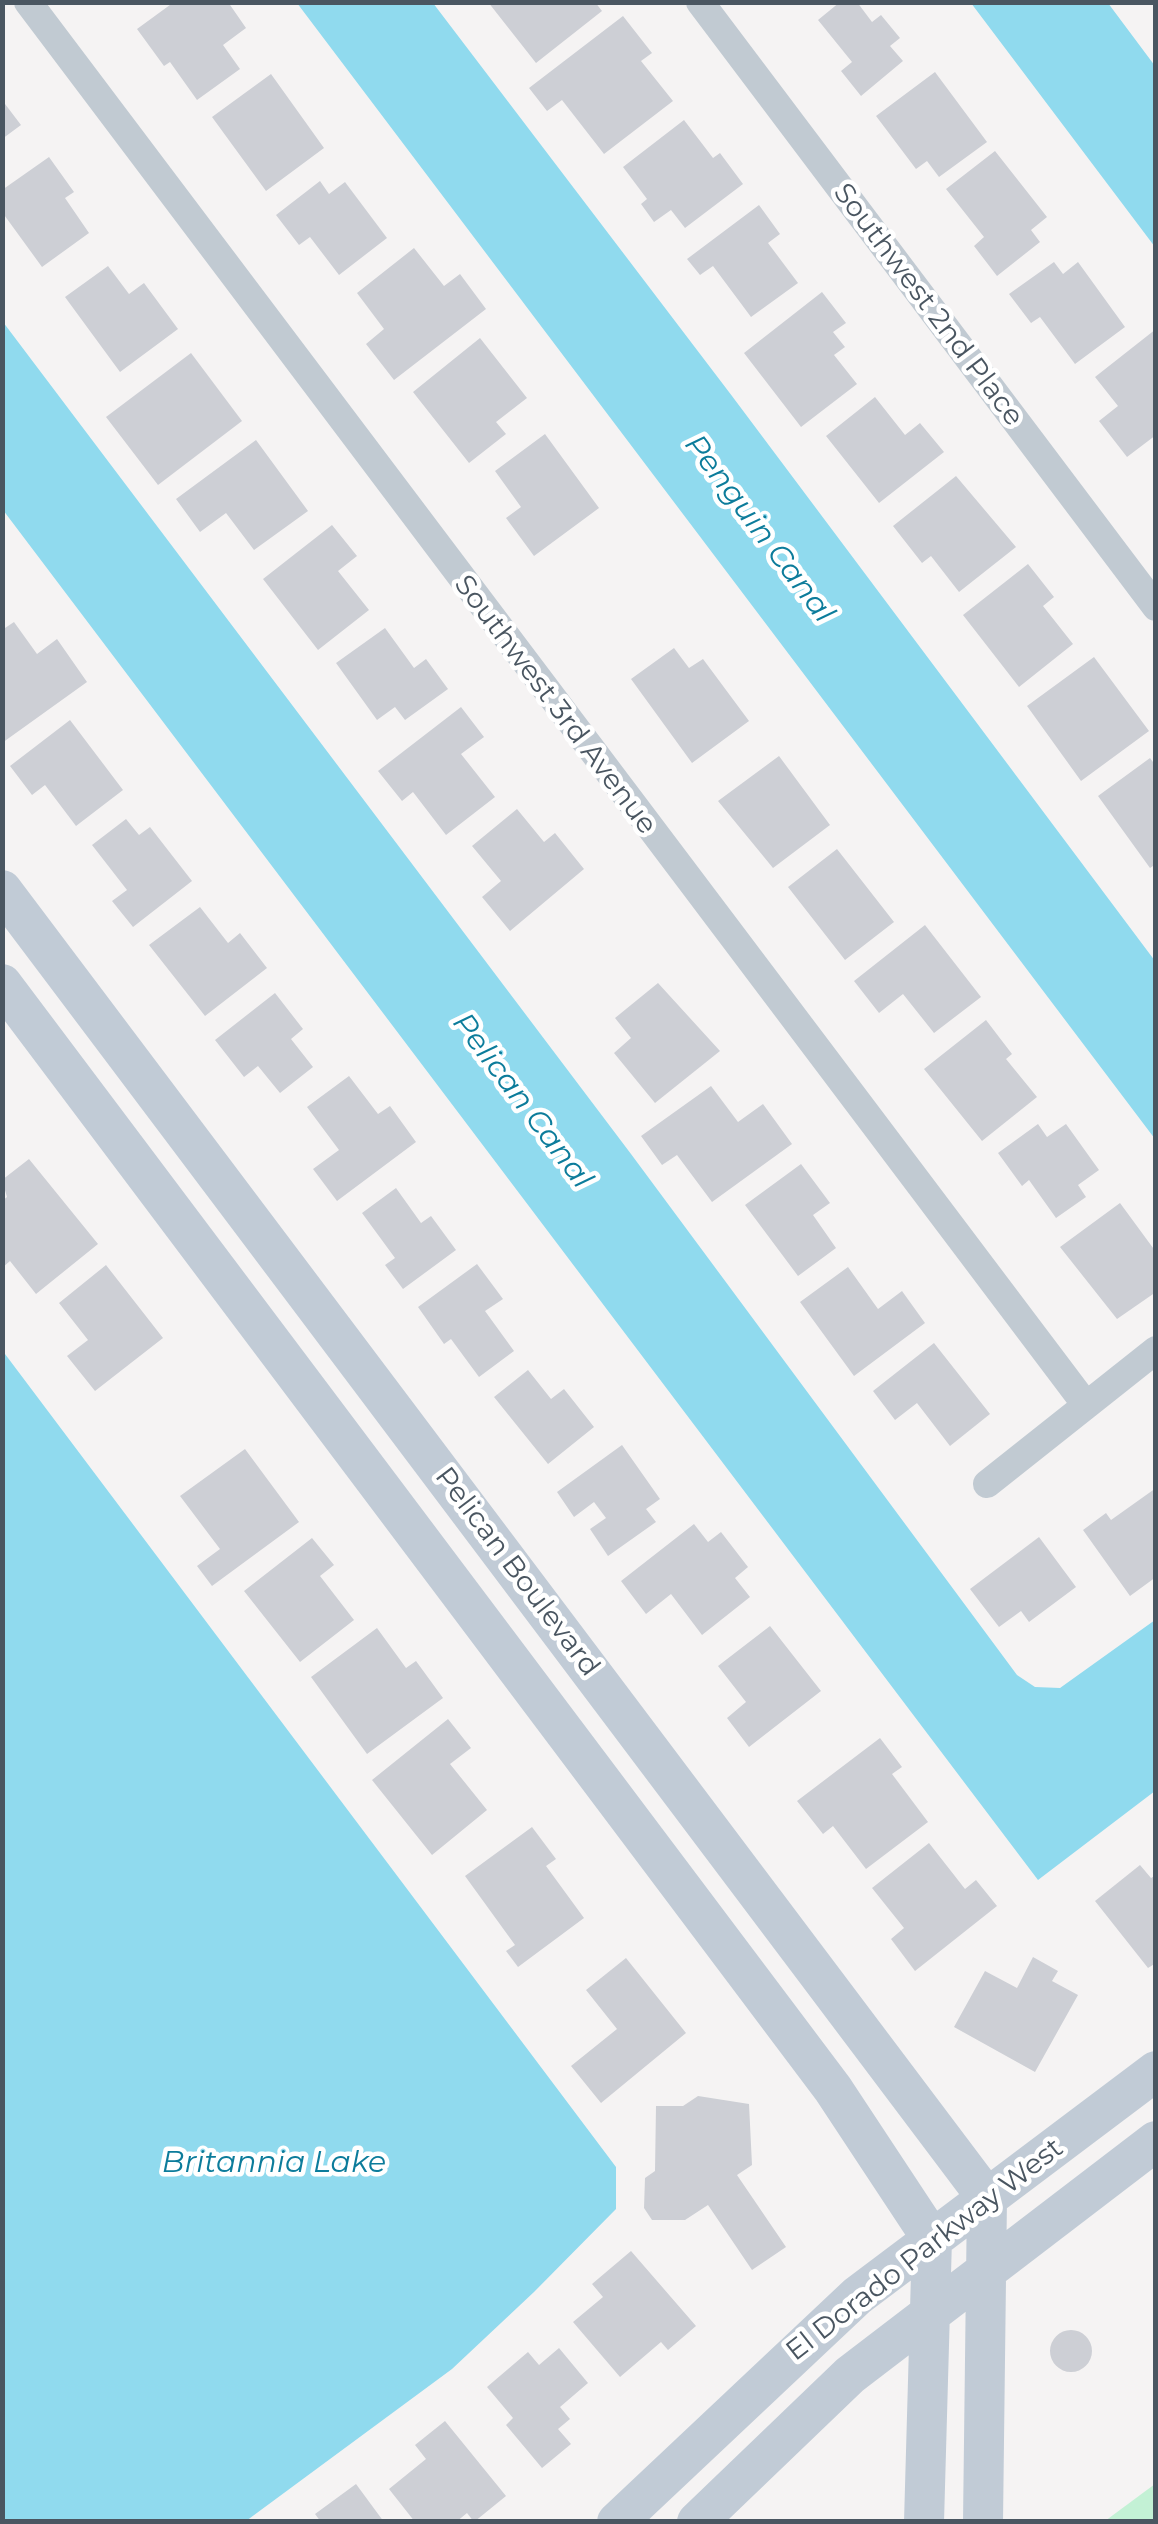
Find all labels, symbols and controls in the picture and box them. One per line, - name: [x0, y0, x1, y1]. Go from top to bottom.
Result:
- street label: Southwest 2nd Place: [826, 177, 1030, 433]
- water label: Penguin Canal: [677, 428, 841, 630]
- street label: Southwest 3rd Avenue: [447, 569, 663, 841]
- water label: Pelican Canal: [444, 1006, 600, 1196]
- street label: Pelican Boulevard: [427, 1461, 607, 1683]
- street label: El Dorado Parkway West: [780, 2131, 1070, 2369]
- water label: Britannia Lake: [162, 2145, 386, 2181]

